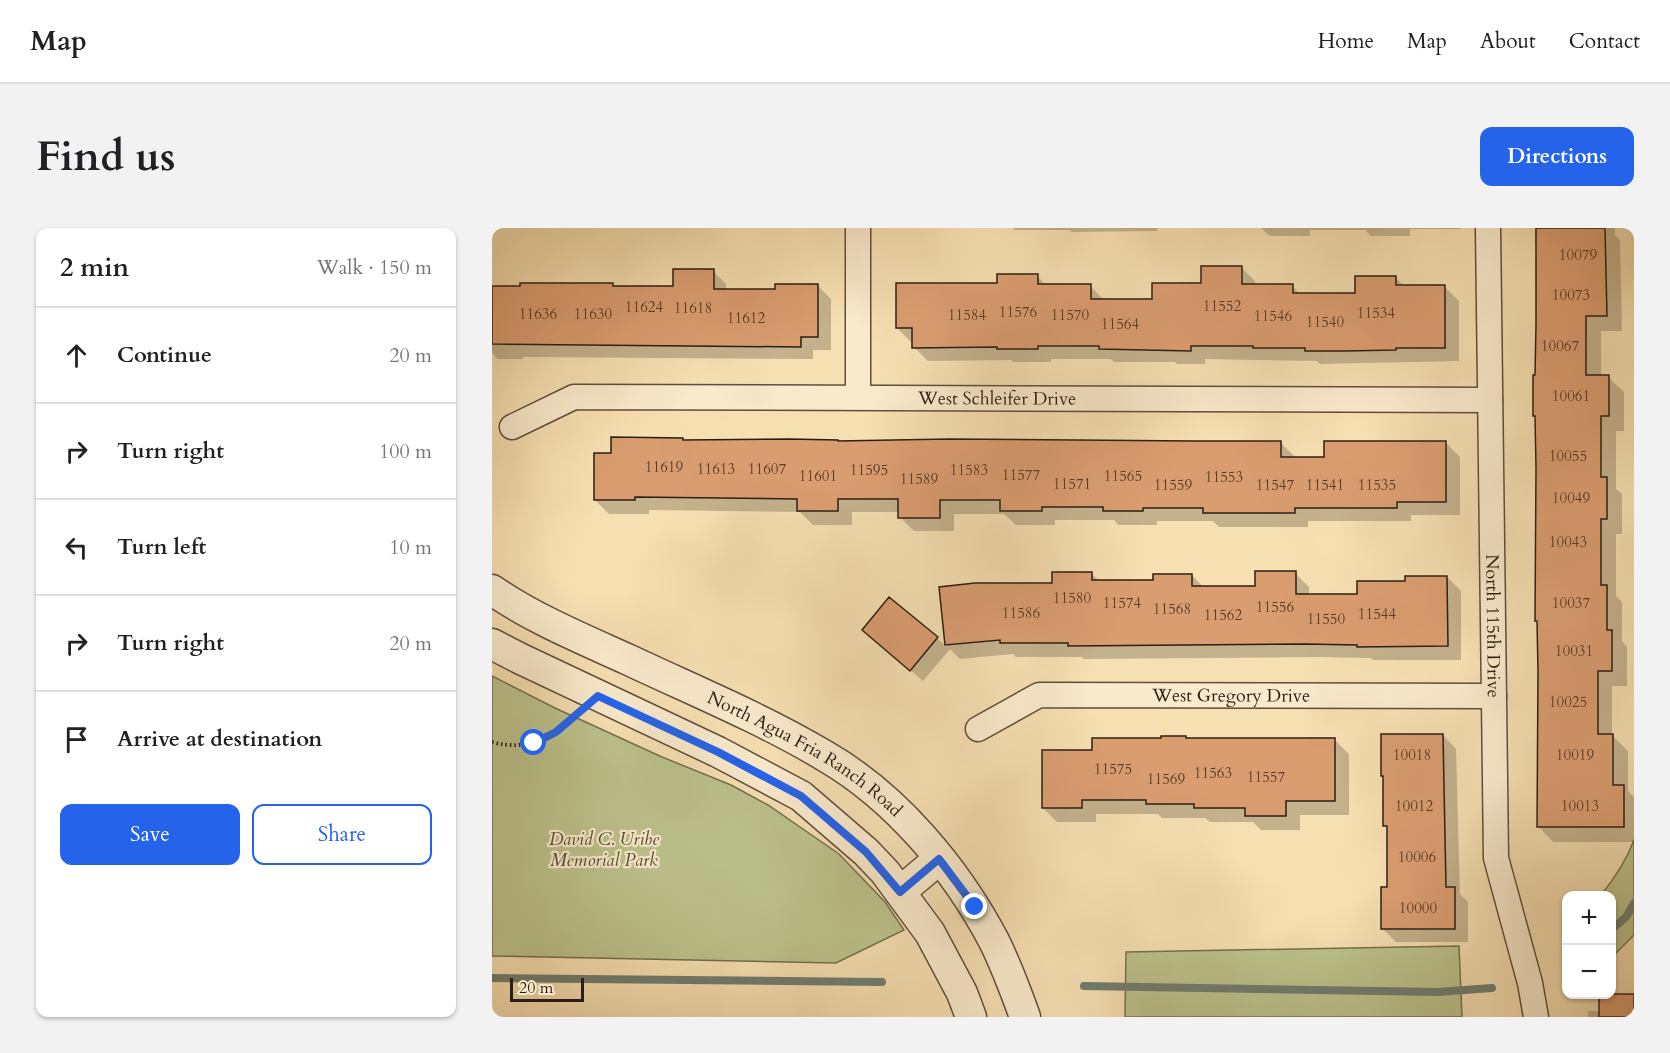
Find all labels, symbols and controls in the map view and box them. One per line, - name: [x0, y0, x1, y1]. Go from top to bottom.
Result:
- text: Map: [30, 22, 87, 60]
- text: Home: [1318, 27, 1374, 56]
- text: Map: [1407, 27, 1447, 56]
- text: About: [1480, 27, 1536, 56]
- text: Contact: [1569, 27, 1640, 56]
- button: Directions: [1480, 127, 1634, 186]
- text: Find us: [36, 128, 176, 185]
- house number: 10079: [1559, 245, 1598, 265]
- text: 2 min: [60, 250, 129, 285]
- text: Walk · 150 m: [317, 254, 432, 281]
- house number: 10073: [1552, 285, 1590, 305]
- house number: 11552: [1203, 296, 1242, 316]
- house number: 11624: [625, 297, 664, 317]
- house number: 11618: [674, 298, 712, 318]
- house number: 11576: [999, 302, 1038, 322]
- house number: 11534: [1357, 303, 1396, 323]
- house number: 11636: [519, 304, 558, 324]
- house number: 11630: [574, 304, 613, 324]
- house number: 11584: [948, 305, 987, 325]
- house number: 11570: [1051, 305, 1090, 325]
- house number: 11546: [1254, 306, 1293, 326]
- house number: 11612: [727, 308, 766, 328]
- house number: 11540: [1306, 312, 1345, 332]
- house number: 11564: [1101, 314, 1140, 334]
- house number: 10067: [1541, 336, 1580, 356]
- icon: ahead: [60, 339, 93, 372]
- text: Continue: [117, 340, 212, 370]
- text: 20 m: [389, 342, 432, 369]
- street label: West Schleifer Drive: [917, 386, 1076, 411]
- house number: 10061: [1552, 386, 1590, 406]
- icon: right: [60, 435, 93, 468]
- text: Turn right: [117, 436, 224, 466]
- text: 100 m: [379, 438, 432, 465]
- house number: 10055: [1549, 446, 1587, 466]
- house number: 11619: [645, 457, 684, 477]
- house number: 11613: [697, 459, 735, 479]
- house number: 11607: [748, 459, 787, 479]
- house number: 11595: [850, 460, 888, 480]
- house number: 11583: [950, 460, 988, 480]
- house number: 11577: [1002, 465, 1041, 485]
- house number: 11601: [799, 466, 837, 486]
- house number: 11565: [1104, 466, 1142, 486]
- house number: 11553: [1205, 467, 1243, 487]
- house number: 11589: [900, 469, 939, 489]
- house number: 11571: [1053, 474, 1091, 494]
- house number: 11559: [1154, 475, 1193, 495]
- house number: 11547: [1256, 475, 1295, 495]
- house number: 11541: [1306, 475, 1344, 495]
- house number: 11535: [1358, 475, 1396, 495]
- house number: 10049: [1552, 488, 1591, 508]
- icon: left: [60, 531, 93, 564]
- text: Turn left: [117, 532, 206, 562]
- house number: 10043: [1549, 532, 1587, 552]
- text: 10 m: [389, 534, 432, 561]
- street label: North 115th Drive: [1480, 554, 1506, 698]
- house number: 11580: [1053, 588, 1092, 608]
- house number: 11574: [1103, 593, 1142, 613]
- house number: 10037: [1552, 593, 1591, 613]
- house number: 11556: [1256, 597, 1295, 617]
- house number: 11568: [1153, 599, 1191, 619]
- house number: 11586: [1002, 603, 1041, 623]
- house number: 11544: [1358, 604, 1397, 624]
- house number: 11562: [1204, 605, 1243, 625]
- house number: 11550: [1307, 609, 1346, 629]
- icon: right: [60, 627, 93, 660]
- text: Turn right: [117, 628, 224, 658]
- text: 20 m: [389, 630, 432, 657]
- house number: 10031: [1555, 641, 1593, 661]
- street label: West Gregory Drive: [1151, 683, 1310, 708]
- street label: North Agua Fria Ranch Road: [703, 685, 908, 823]
- house number: 10025: [1549, 692, 1587, 712]
- icon: arrive: [60, 723, 93, 756]
- text: Arrive at destination: [117, 724, 322, 754]
- route start: [520, 729, 546, 755]
- house number: 10018: [1393, 745, 1431, 765]
- house number: 10019: [1556, 745, 1595, 765]
- house number: 11575: [1094, 759, 1132, 779]
- house number: 11563: [1194, 763, 1232, 783]
- house number: 11557: [1247, 767, 1286, 787]
- house number: 11569: [1147, 769, 1186, 789]
- house number: 10012: [1395, 796, 1434, 816]
- house number: 10013: [1561, 796, 1599, 816]
- button: Save: [60, 804, 240, 865]
- button: Share: [252, 804, 432, 865]
- park label: David C. Uribe Memorial Park: [549, 827, 660, 873]
- house number: 10006: [1398, 847, 1437, 867]
- map controls: [1562, 891, 1616, 999]
- button: +: [1562, 891, 1616, 945]
- route end: [961, 893, 987, 919]
- house number: 10000: [1399, 898, 1438, 918]
- button: −: [1562, 945, 1616, 999]
- scale bar: [510, 975, 584, 1002]
- text: 20 m: [519, 977, 553, 999]

